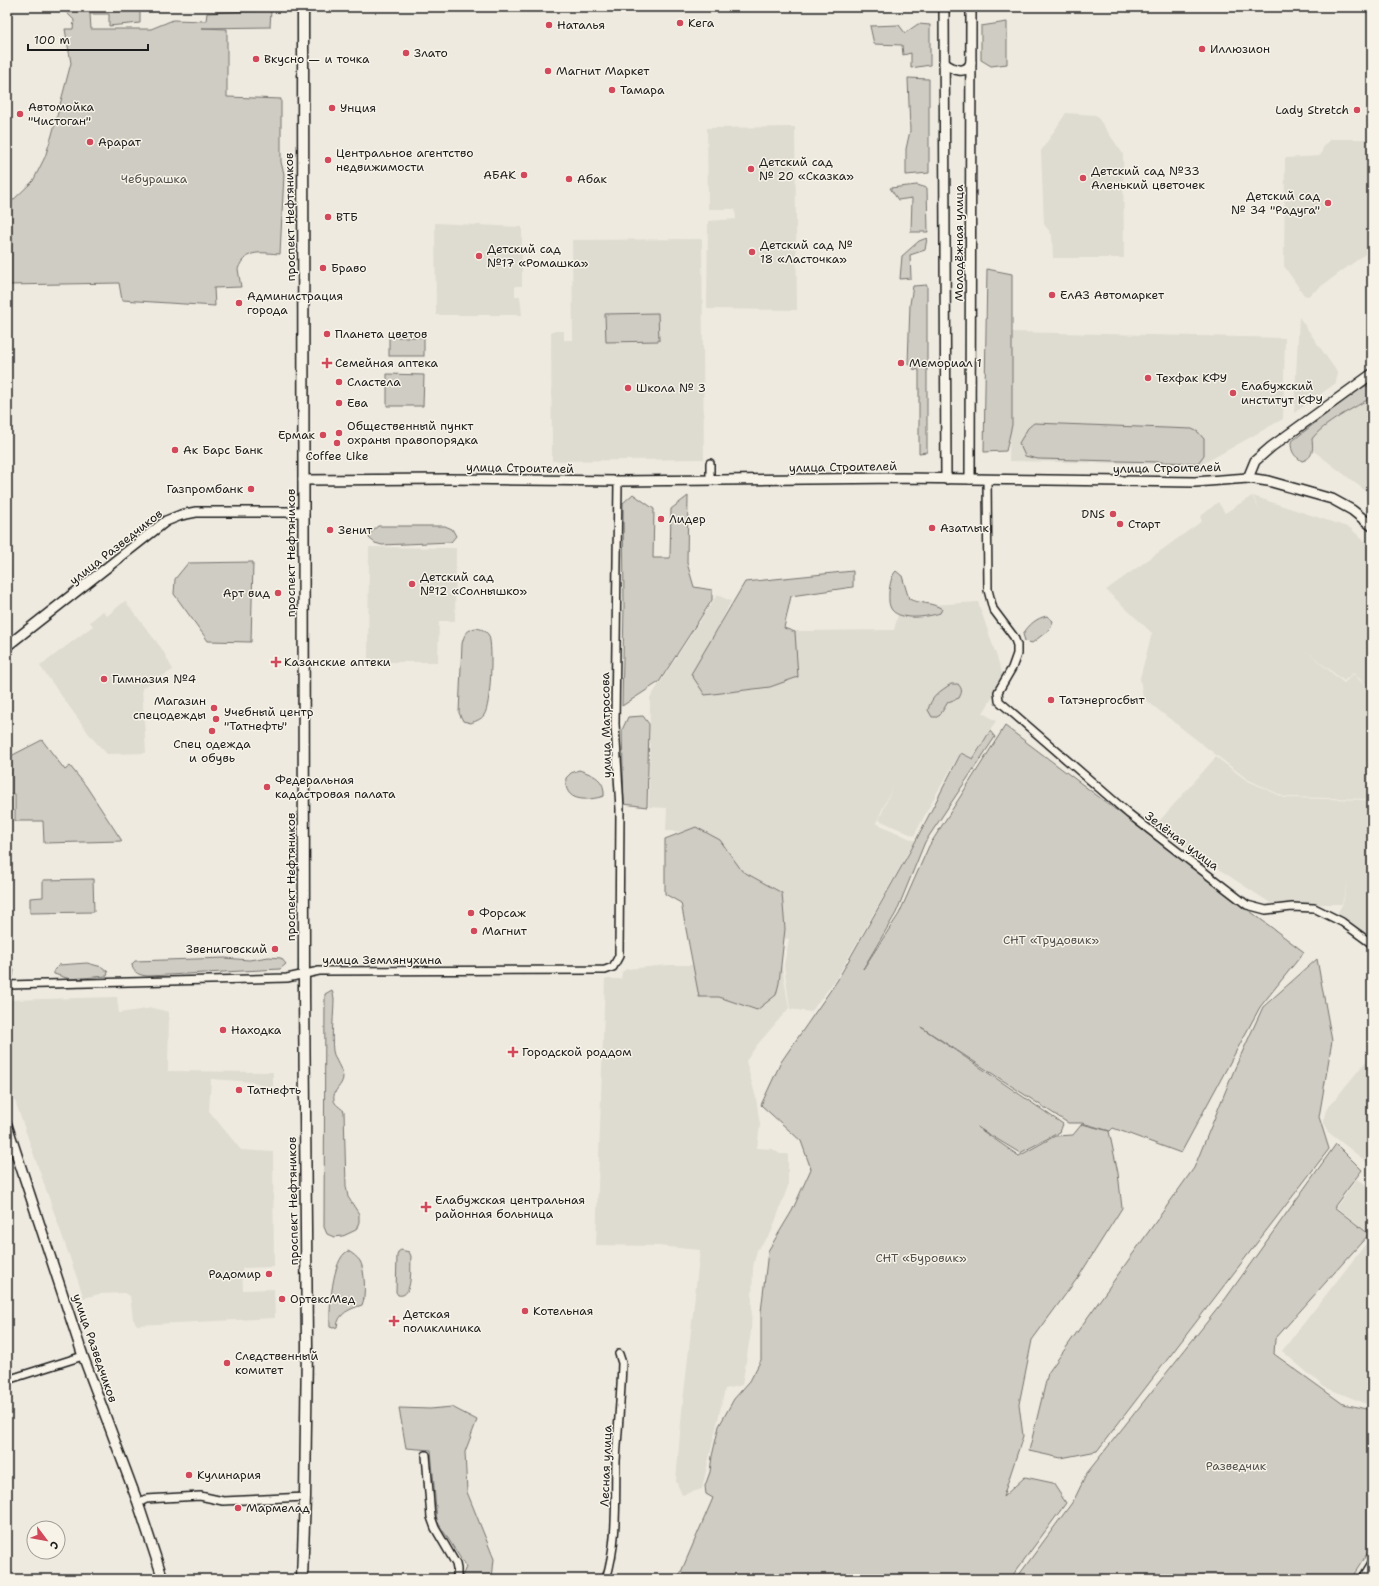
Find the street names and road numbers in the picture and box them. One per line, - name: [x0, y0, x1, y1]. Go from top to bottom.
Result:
- street label: проспект Нефтяников: [281, 153, 299, 281]
- street label: Молодёжная улица: [951, 184, 967, 301]
- street label: улица Строителей: [789, 458, 897, 476]
- street label: улица Строителей: [466, 459, 574, 477]
- street label: улица Строителей: [1113, 459, 1221, 477]
- street label: проспект Нефтяников: [283, 489, 299, 617]
- street label: улица Разведчиков: [66, 506, 166, 588]
- street label: улица Матросова: [597, 671, 615, 778]
- street label: Зелёная улица: [1142, 808, 1223, 874]
- street label: проспект Нефтяников: [283, 813, 299, 941]
- street label: улица Землянухина: [322, 952, 442, 968]
- street label: проспект Нефтяников: [284, 1137, 302, 1265]
- street label: улица Разведчиков: [69, 1292, 121, 1404]
- street label: Лесная улица: [597, 1424, 615, 1507]

